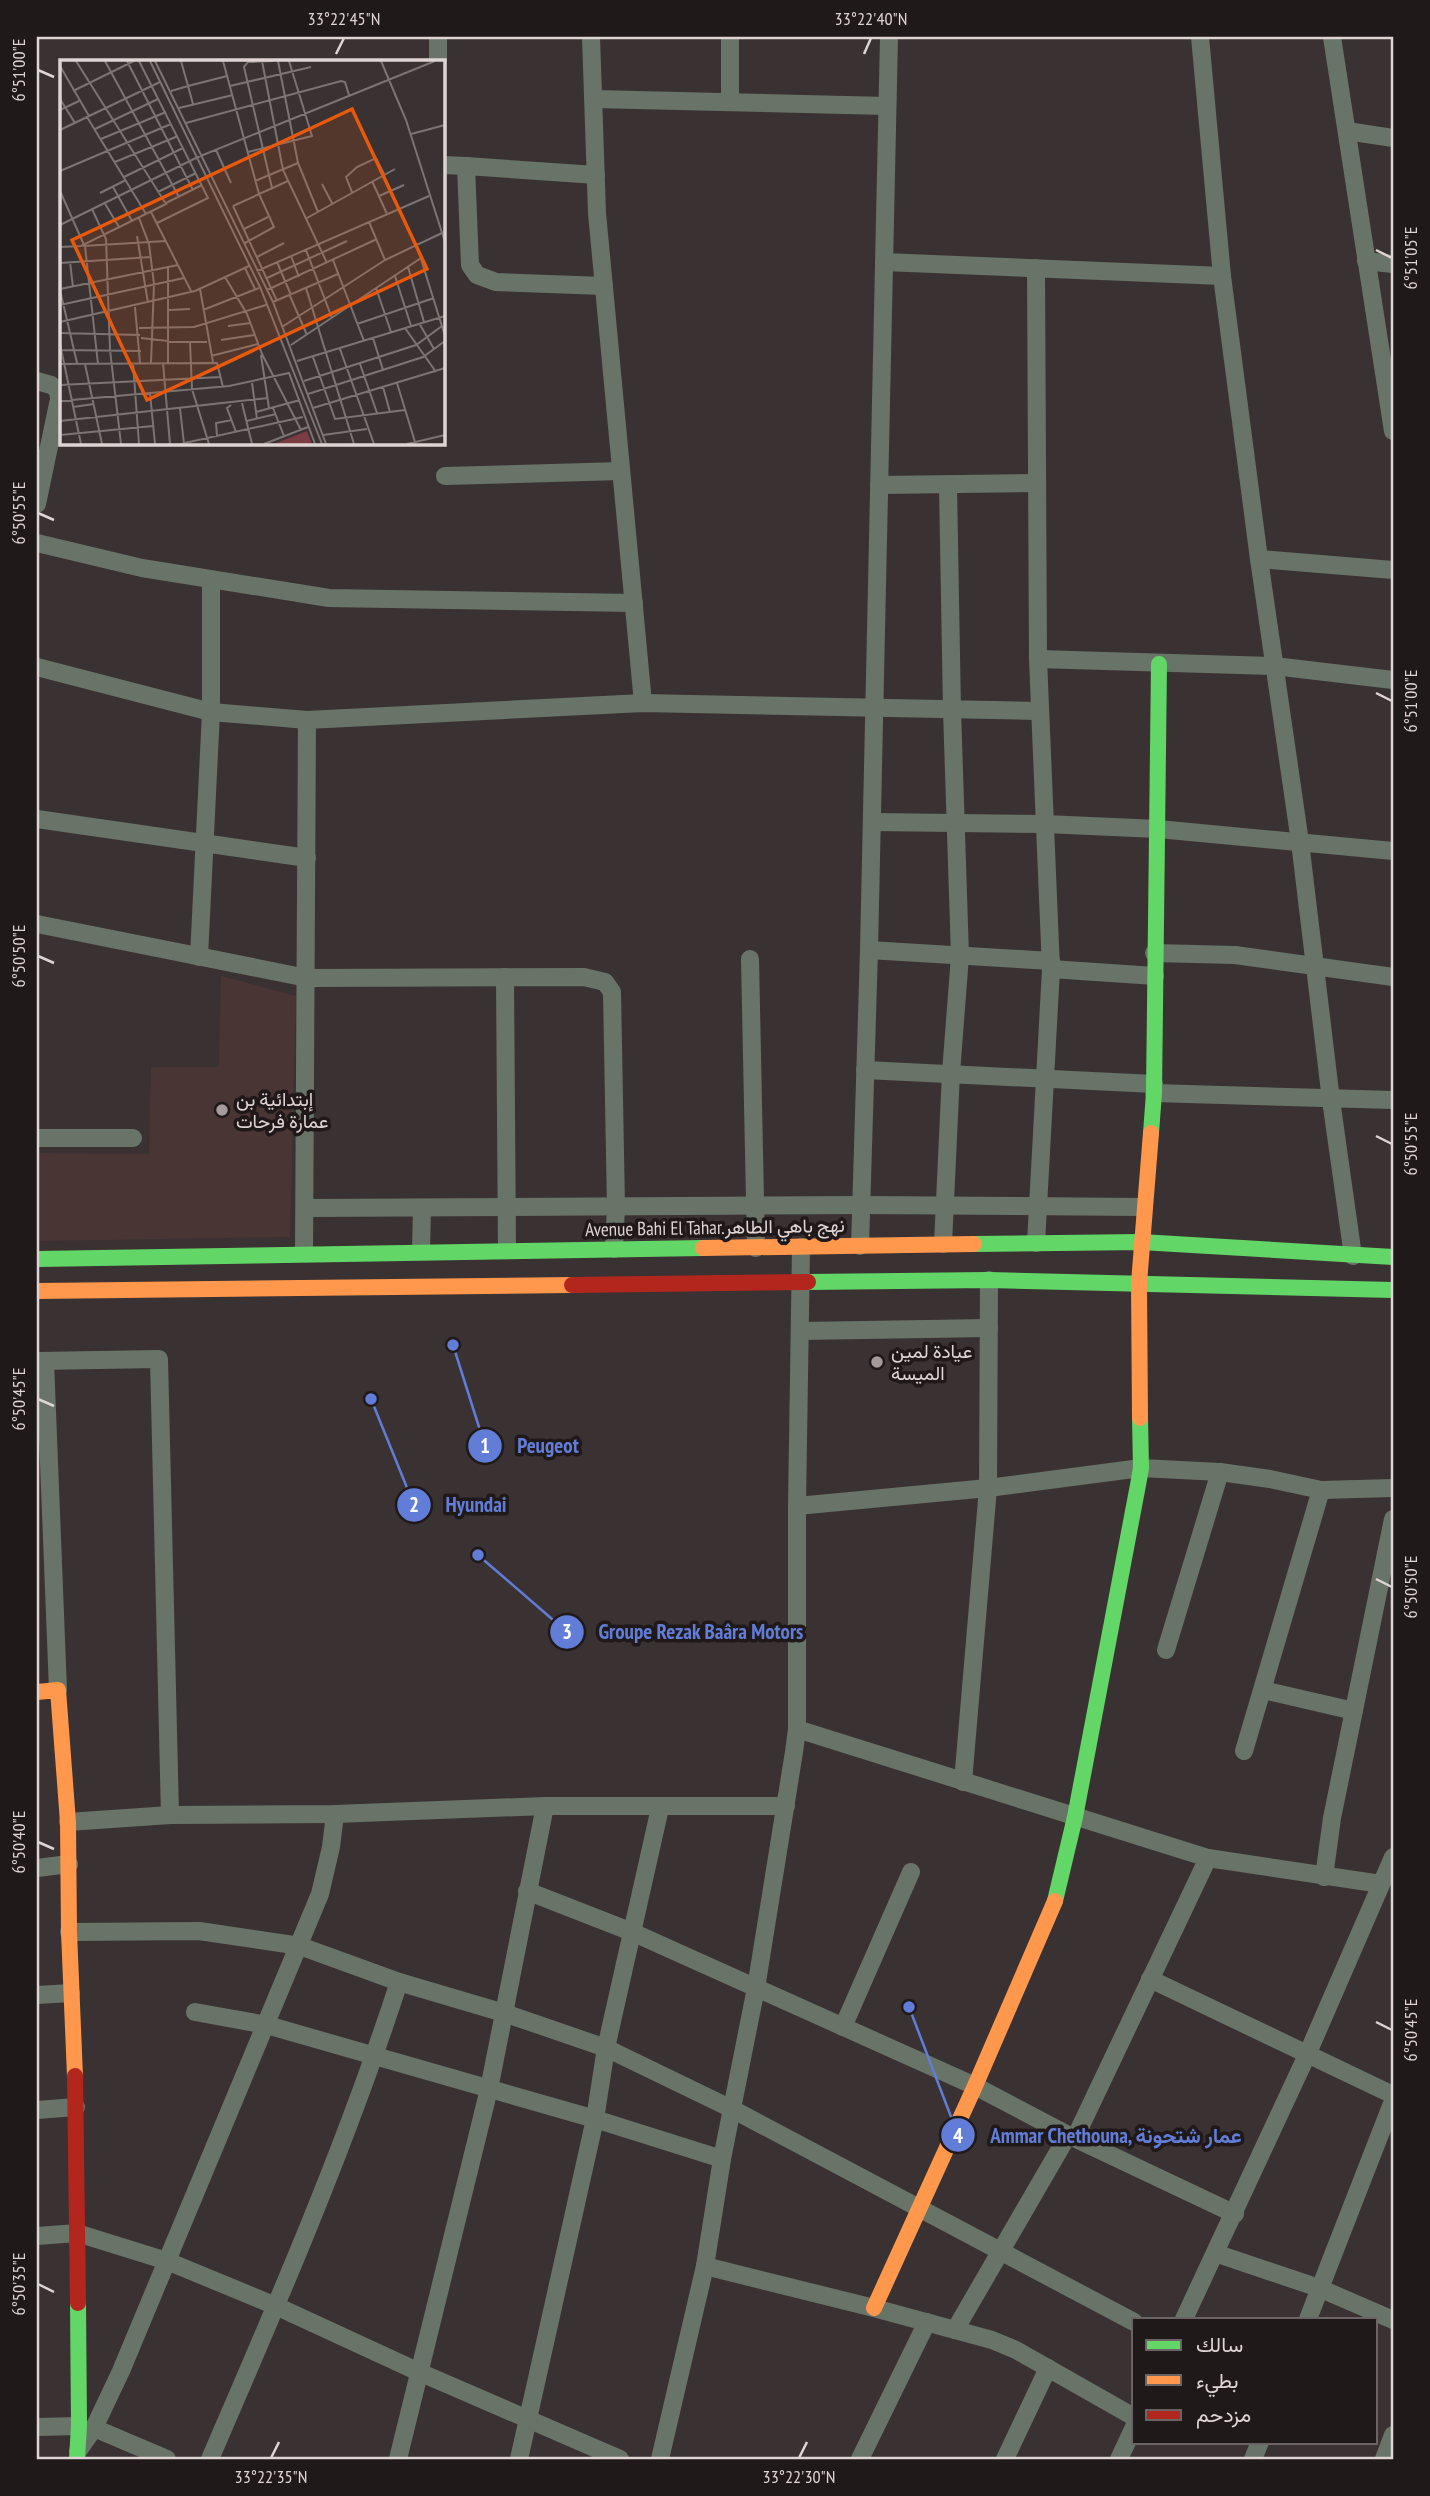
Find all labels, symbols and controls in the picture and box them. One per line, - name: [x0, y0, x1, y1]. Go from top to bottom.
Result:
- text: 33°22'45"N: [308, 7, 380, 30]
- text: 33°22'40"N: [835, 7, 907, 30]
- text: 6°51'00"E: [7, 39, 30, 101]
- inset map: [60, 60, 444, 444]
- text: 6°51'05"E: [1399, 227, 1422, 289]
- text: 6°50'55"E: [7, 482, 30, 544]
- text: 6°51'00"E: [1399, 670, 1422, 732]
- text: 6°50'50"E: [7, 925, 30, 987]
- place label: إبتدائية بن عمارة فرحات: [236, 1087, 329, 1133]
- marker: إبتدائية بن عمارة فرحات: [214, 1102, 230, 1118]
- text: 6°50'55"E: [1399, 1113, 1422, 1175]
- street label: Avenue Bahi El Tahar,نهج باهي الطاهر: [585, 1213, 845, 1245]
- place label: عيادة لمين الميسة: [891, 1339, 972, 1385]
- marker: عيادة لمين الميسة: [869, 1354, 885, 1370]
- text: 6°50'45"E: [7, 1368, 30, 1430]
- callout: Peugeot: [468, 1425, 592, 1467]
- text: 1: [480, 1432, 490, 1459]
- text: Peugeot: [517, 1432, 579, 1459]
- callout: Hyundai: [397, 1484, 521, 1526]
- text: 2: [409, 1491, 419, 1518]
- text: Hyundai: [445, 1491, 507, 1518]
- text: 6°50'50"E: [1399, 1556, 1422, 1618]
- callout: Groupe Rezak Baâra Motors: [549, 1611, 818, 1653]
- text: 3: [562, 1618, 572, 1645]
- text: Groupe Rezak Baâra Motors: [599, 1618, 803, 1645]
- text: 6°50'40"E: [7, 1811, 30, 1873]
- text: 6°50'45"E: [1399, 1999, 1422, 2061]
- callout: Ammar Chethouna, عمار شتحونة: [940, 2114, 1257, 2156]
- text: 4: [953, 2122, 963, 2149]
- text: Ammar Chethouna, عمار شتحونة: [989, 2122, 1242, 2149]
- text: 6°50'35"E: [7, 2253, 30, 2315]
- legend: [1132, 2318, 1378, 2444]
- text: سالك: [1196, 2331, 1243, 2358]
- text: بطيء: [1196, 2367, 1239, 2398]
- text: مزدحم: [1196, 2401, 1251, 2429]
- text: 33°22'35"N: [235, 2465, 307, 2488]
- text: 33°22'30"N: [763, 2465, 835, 2488]

